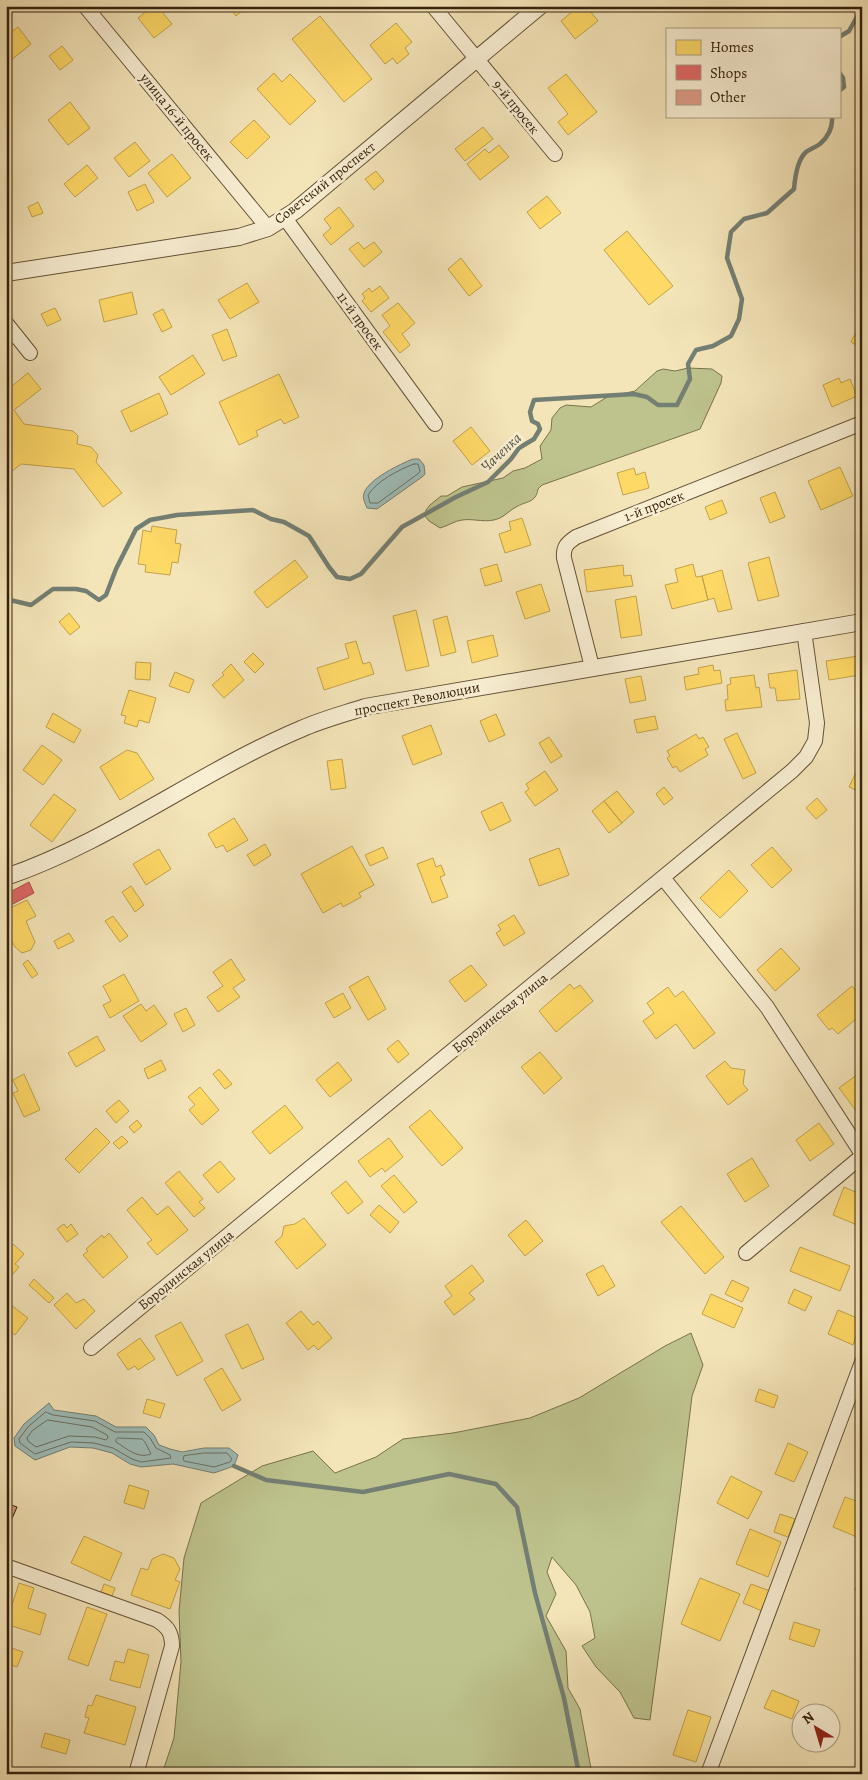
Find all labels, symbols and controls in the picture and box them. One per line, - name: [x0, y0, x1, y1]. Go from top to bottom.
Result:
- legend: [666, 28, 840, 118]
- text: Homes: [710, 37, 754, 57]
- text: Shops: [710, 63, 747, 83]
- street label: улица 16-й просек: [135, 68, 218, 165]
- street label: 9-й просек: [488, 76, 544, 138]
- text: Other: [710, 87, 746, 107]
- street label: Советский проспект: [270, 137, 380, 229]
- street label: 11-й просек: [332, 288, 388, 354]
- water label: Чаченка: [476, 428, 526, 476]
- street label: 1-й просек: [621, 486, 687, 526]
- street label: проспект Революции: [353, 677, 481, 721]
- street label: Бородинская улица: [448, 968, 552, 1057]
- street label: Бородинская улица: [134, 1225, 238, 1314]
- north arrow: [790, 1702, 840, 1752]
- text: N: [798, 1708, 818, 1729]

